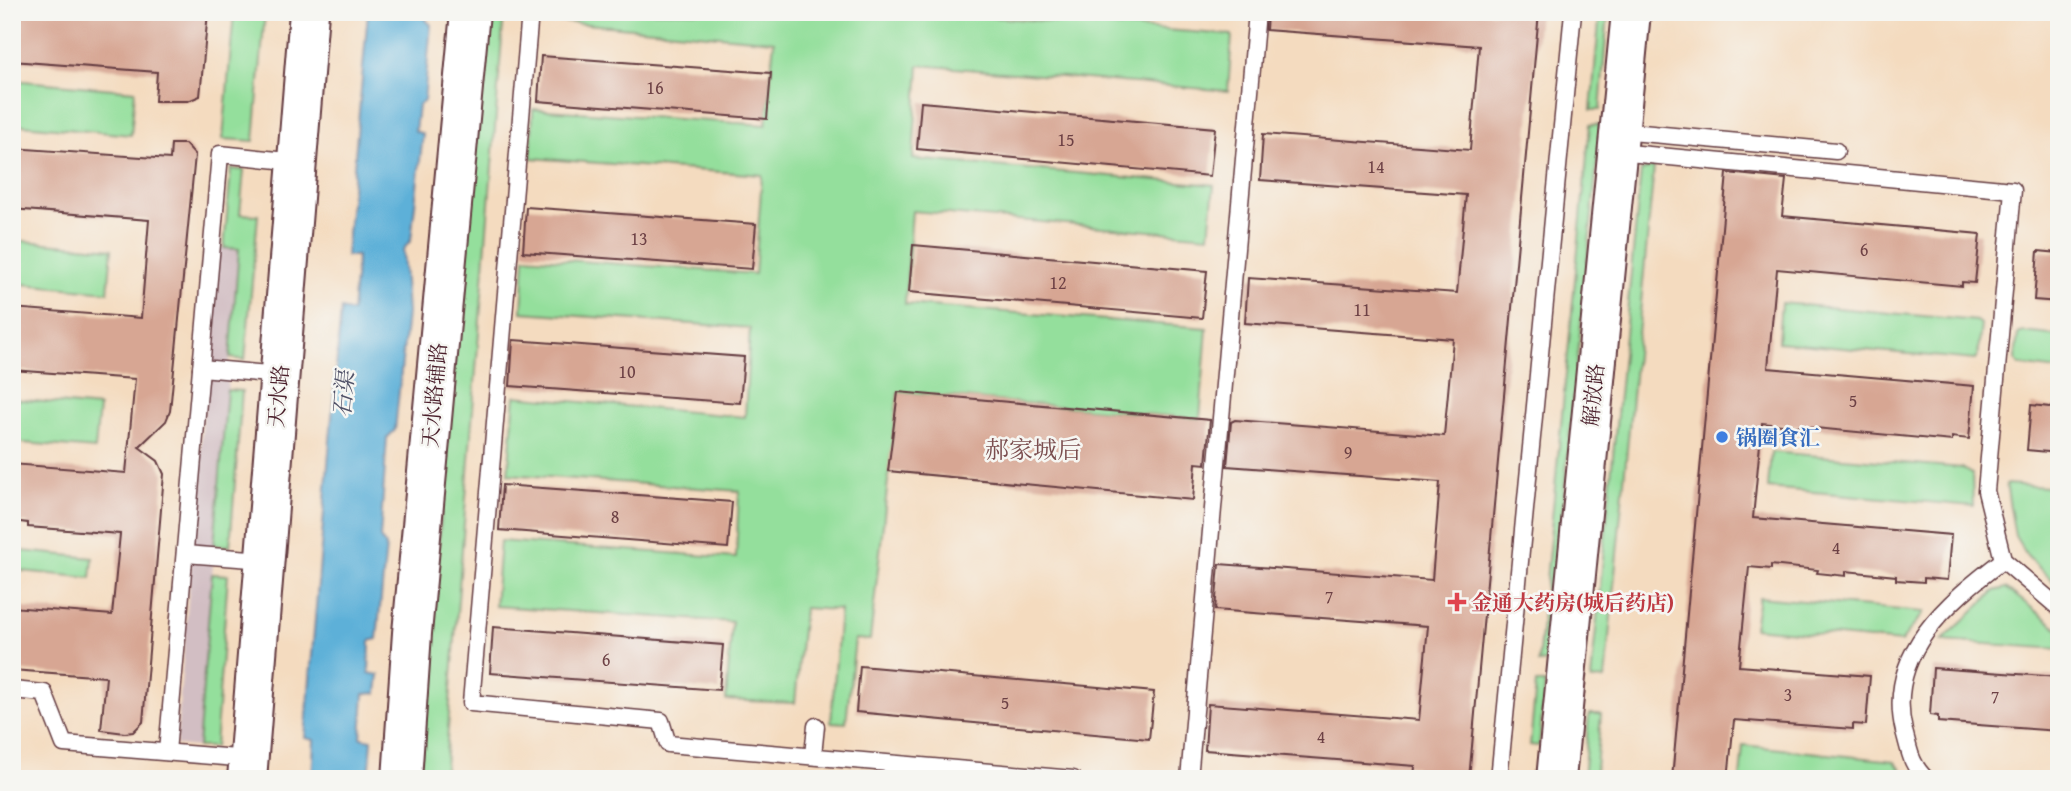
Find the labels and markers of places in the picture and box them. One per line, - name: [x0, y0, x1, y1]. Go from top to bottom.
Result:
- place label: 锅圈食汇: [1736, 422, 1820, 453]
- marker: 锅圈食汇: [1714, 429, 1730, 445]
- place label: 金通大药房(城后药店): [1471, 587, 1674, 618]
- marker: 金通大药房(城后药店): [1449, 594, 1465, 610]

